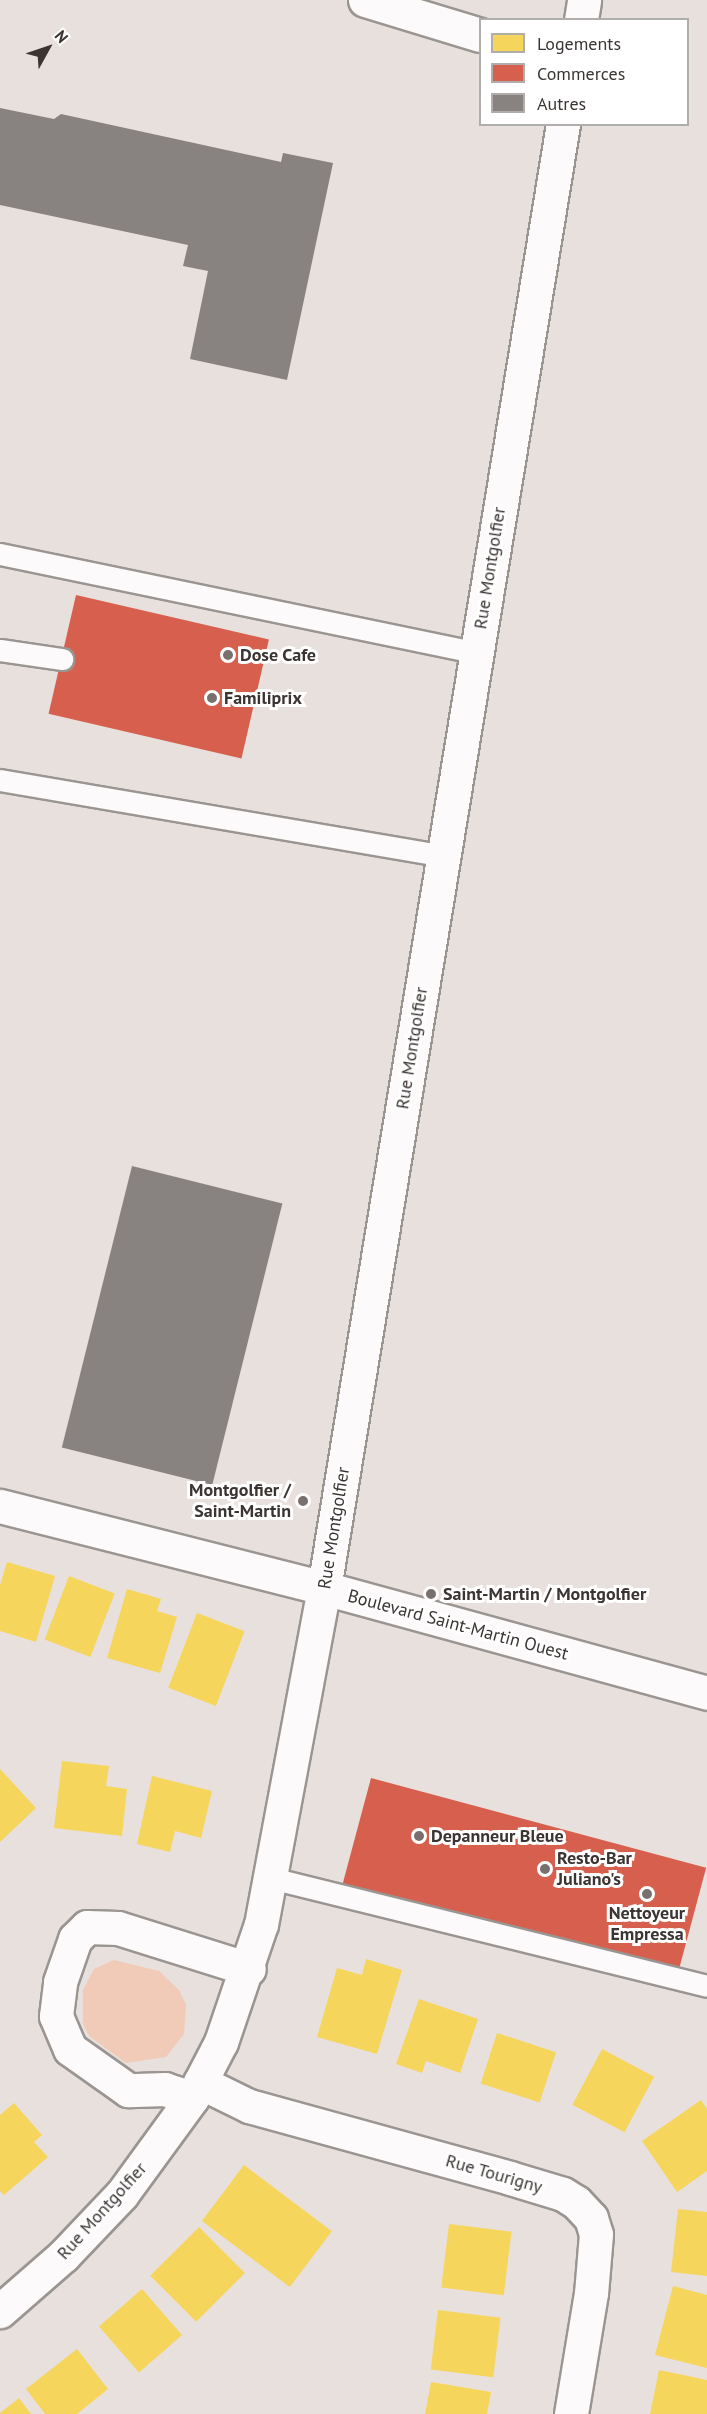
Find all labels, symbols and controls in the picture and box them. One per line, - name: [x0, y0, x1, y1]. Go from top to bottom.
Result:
- north arrow: [18, 18, 78, 78]
- legend: [479, 18, 689, 126]
- text: N: [51, 26, 73, 47]
- text: Logements: [537, 32, 621, 55]
- text: Commerces: [537, 62, 625, 85]
- text: Autres: [537, 92, 586, 115]
- street label: Rue Montgolfier: [470, 505, 510, 631]
- place label: Dose Cafe: [240, 644, 316, 666]
- marker: Dose Cafe: [221, 648, 235, 662]
- place label: Familiprix: [224, 687, 302, 709]
- marker: Familiprix: [205, 691, 219, 705]
- street label: Rue Montgolfier: [392, 985, 432, 1111]
- street label: Rue Montgolfier: [314, 1465, 354, 1591]
- place label: Montgolfier / Saint-Martin: [189, 1480, 291, 1522]
- marker: Montgolfier / Saint-Martin: [296, 1494, 310, 1508]
- place label: Saint-Martin / Montgolfier: [443, 1583, 646, 1605]
- street label: Boulevard Saint-Martin Ouest: [345, 1585, 571, 1665]
- marker: Saint-Martin / Montgolfier: [424, 1587, 438, 1601]
- place label: Depanneur Bleue: [431, 1825, 564, 1847]
- marker: Depanneur Bleue: [412, 1829, 426, 1843]
- place label: Resto-Bar Juliano's: [557, 1848, 632, 1890]
- marker: Resto-Bar Juliano's: [538, 1862, 552, 1876]
- marker: Nettoyeur Empressa: [640, 1887, 654, 1901]
- place label: Nettoyeur Empressa: [609, 1903, 685, 1946]
- street label: Rue Tourigny: [443, 2150, 545, 2198]
- street label: Rue Montgolfier: [53, 2158, 151, 2264]

